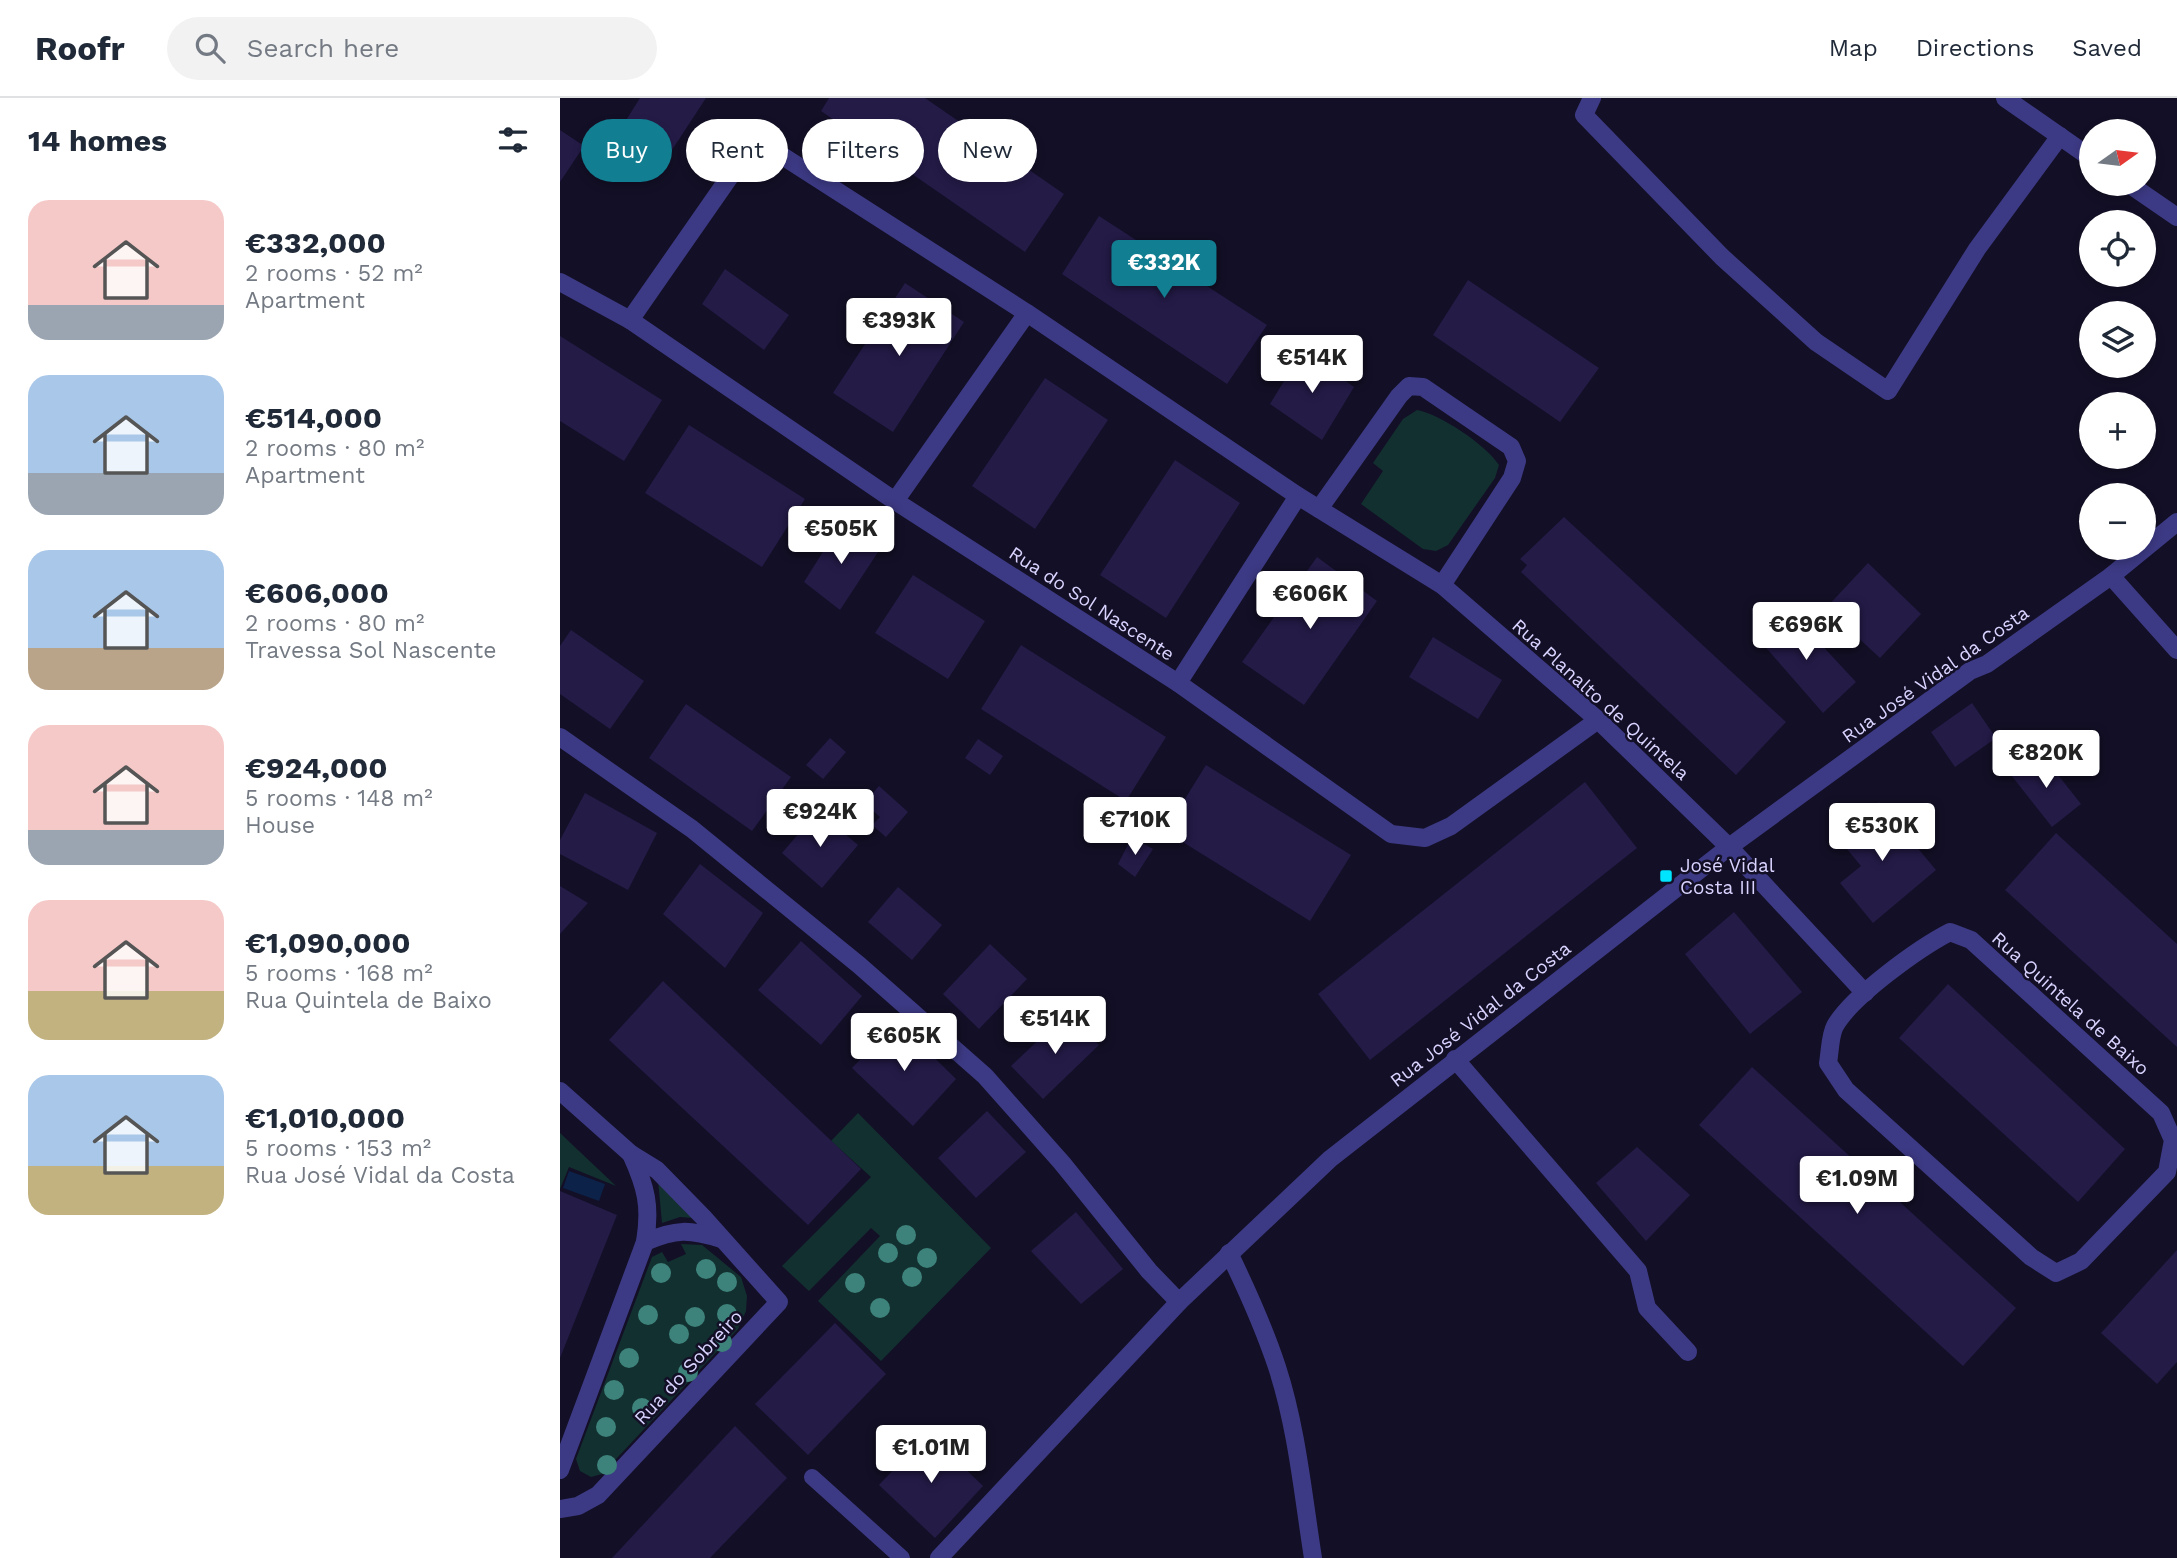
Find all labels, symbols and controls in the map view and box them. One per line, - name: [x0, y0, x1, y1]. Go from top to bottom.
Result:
- search box: [167, 17, 657, 80]
- text: Roofr: [35, 29, 125, 68]
- icon: search: [191, 29, 229, 67]
- text: Search here: [247, 33, 399, 63]
- text: Map: [1829, 34, 1878, 62]
- text: Directions: [1916, 34, 2034, 62]
- text: Saved: [2072, 34, 2142, 62]
- chip: Buy: [581, 119, 672, 182]
- chip: Rent: [686, 119, 788, 182]
- chip: Filters: [802, 119, 924, 182]
- chip: New: [938, 119, 1037, 182]
- north arrow: [2079, 119, 2156, 196]
- map controls: [2079, 119, 2156, 560]
- icon: filters: [494, 121, 532, 159]
- text: 14 homes: [28, 123, 167, 158]
- button: locate: [2079, 210, 2156, 287]
- text: €332,000: [245, 225, 386, 260]
- icon: home: [84, 228, 168, 312]
- pin: €332K: [1115, 240, 1213, 300]
- text: €332K: [1127, 249, 1201, 276]
- text: 2 rooms · 52 m²: [245, 260, 423, 287]
- text: Apartment: [245, 287, 365, 314]
- pin: €393K: [850, 299, 948, 358]
- button: layers: [2079, 301, 2156, 378]
- text: €393K: [862, 307, 936, 334]
- pin: €514K: [1263, 336, 1361, 395]
- text: €514K: [1277, 344, 1347, 371]
- button: +: [2079, 392, 2156, 469]
- text: €514,000: [245, 400, 382, 435]
- icon: home: [84, 403, 168, 487]
- text: 2 rooms · 80 m²: [245, 435, 424, 462]
- text: Apartment: [245, 462, 365, 489]
- button: −: [2079, 483, 2156, 560]
- pin: €505K: [792, 506, 890, 566]
- text: €505K: [804, 515, 878, 542]
- street label: Rua do Sol Nascente: [1005, 541, 1179, 666]
- pin: €606K: [1261, 572, 1359, 631]
- text: €606,000: [245, 575, 389, 610]
- icon: home: [84, 578, 168, 662]
- text: €606K: [1272, 580, 1348, 607]
- street label: Rua José Vidal da Costa: [1837, 601, 2033, 748]
- pin: €696K: [1757, 602, 1855, 662]
- text: 2 rooms · 80 m²: [245, 610, 424, 637]
- text: €696K: [1769, 611, 1843, 638]
- street label: Rua Planalto de Quintela: [1507, 614, 1694, 785]
- text: Travessa Sol Nascente: [245, 637, 496, 664]
- pin: €820K: [1997, 730, 2095, 790]
- text: €820K: [2008, 739, 2084, 766]
- text: €924,000: [245, 750, 388, 785]
- icon: home: [84, 753, 168, 837]
- text: 5 rooms · 148 m²: [245, 785, 433, 812]
- pin: €924K: [771, 790, 869, 849]
- text: €924K: [783, 798, 857, 825]
- pin: €710K: [1086, 798, 1184, 857]
- pin: €530K: [1833, 804, 1931, 863]
- text: €710K: [1100, 806, 1170, 833]
- text: House: [245, 812, 315, 839]
- text: €530K: [1845, 812, 1919, 839]
- place label: José Vidal Costa III: [1680, 854, 1775, 899]
- marker: José Vidal Costa III: [1658, 868, 1674, 884]
- text: €1,090,000: [245, 925, 411, 960]
- street label: Rua Quintela de Baixo: [1987, 927, 2154, 1080]
- icon: home: [84, 928, 168, 1012]
- street label: Rua José Vidal da Costa: [1385, 937, 1575, 1092]
- text: 5 rooms · 168 m²: [245, 960, 433, 987]
- text: Rua Quintela de Baixo: [245, 987, 492, 1014]
- pin: €514K: [1006, 996, 1104, 1056]
- text: €514K: [1020, 1005, 1090, 1032]
- pin: €605K: [855, 1014, 953, 1073]
- text: €605K: [867, 1022, 941, 1049]
- text: €1,010,000: [245, 1100, 405, 1135]
- icon: home: [84, 1103, 168, 1187]
- text: 5 rooms · 153 m²: [245, 1135, 431, 1162]
- pin: €1.09M: [1800, 1156, 1914, 1216]
- text: Rua José Vidal da Costa: [245, 1162, 515, 1189]
- text: €1.09M: [1816, 1165, 1898, 1192]
- street label: Rua do Sobreiro: [629, 1305, 747, 1430]
- pin: €1.01M: [874, 1426, 988, 1485]
- text: €1.01M: [892, 1434, 970, 1461]

